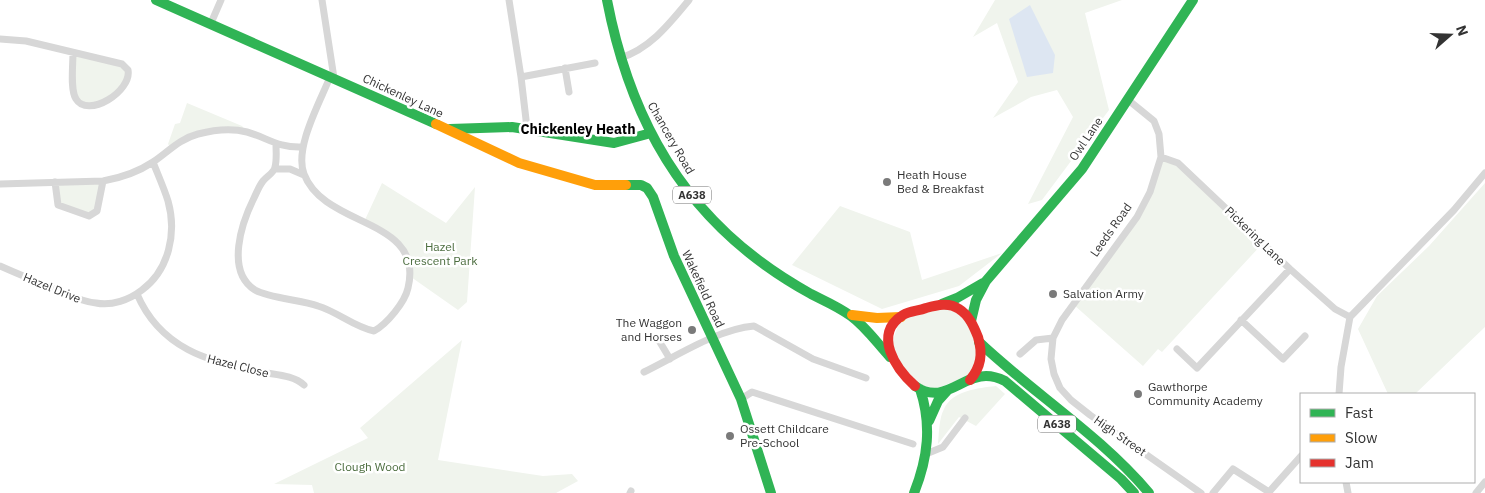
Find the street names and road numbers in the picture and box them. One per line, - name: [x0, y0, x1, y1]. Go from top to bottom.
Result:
- street label: Chickenley Lane: [360, 70, 446, 121]
- street label: Chancery Road: [645, 99, 698, 177]
- street label: Owl Lane: [1065, 114, 1106, 163]
- road number: A638: [673, 186, 711, 204]
- street label: Leeds Road: [1087, 200, 1135, 260]
- street label: Pickering Lane: [1222, 203, 1289, 268]
- street label: Wakefield Road: [679, 248, 728, 330]
- street label: Hazel Drive: [21, 269, 84, 306]
- street label: Hazel Close: [206, 351, 271, 380]
- street label: High Street: [1091, 412, 1149, 459]
- road number: A638: [1038, 416, 1076, 432]

